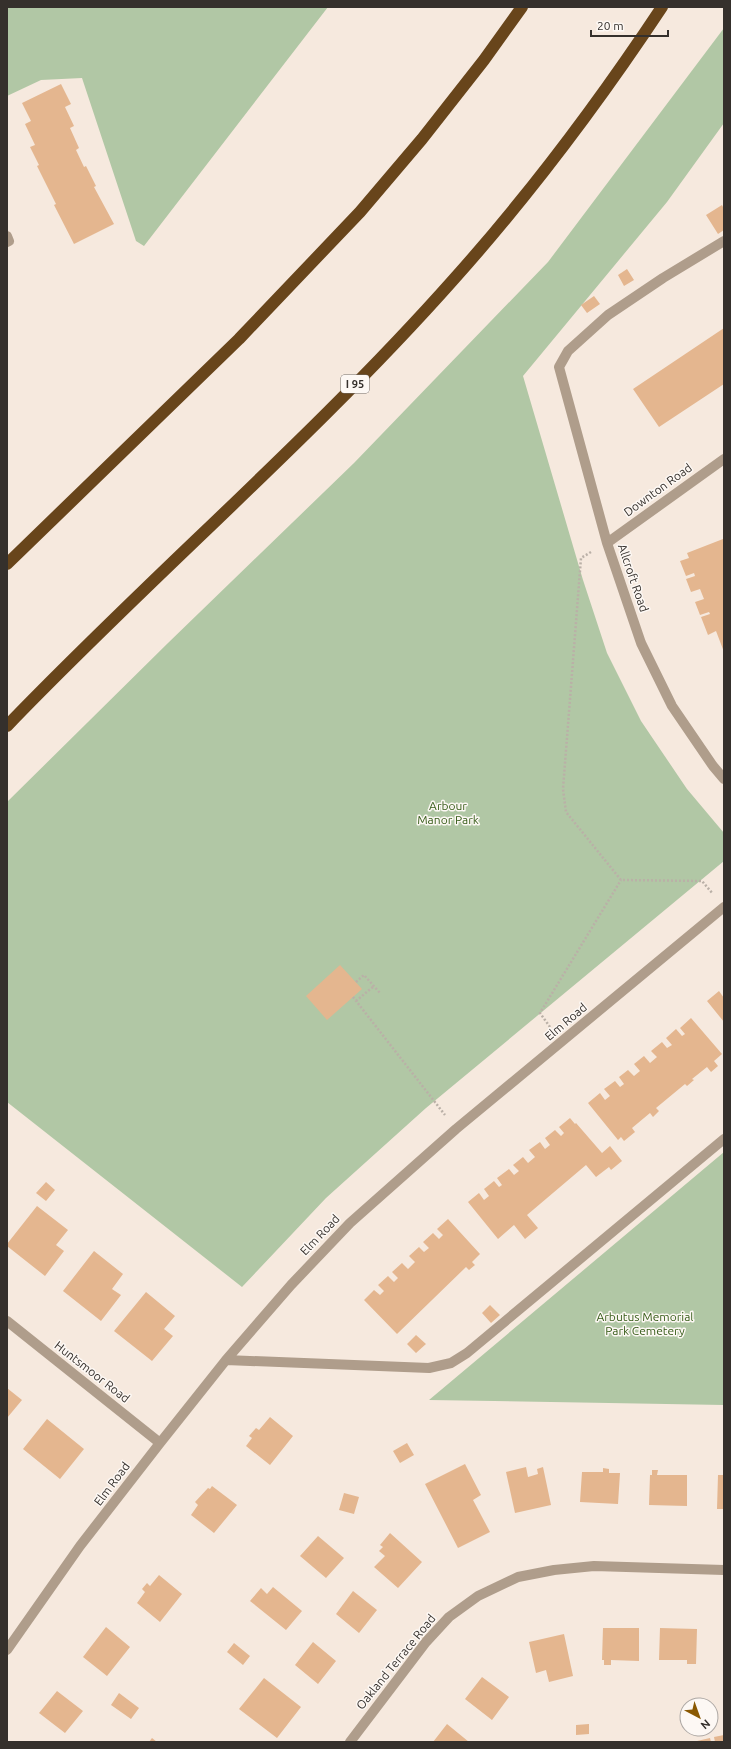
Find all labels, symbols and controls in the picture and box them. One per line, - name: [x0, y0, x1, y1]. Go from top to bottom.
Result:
- scale bar: [591, 12, 668, 38]
- text: 20 m: [597, 19, 624, 32]
- road number: I 95: [341, 375, 369, 393]
- street label: Downton Road: [621, 461, 694, 519]
- street label: Allcroft Road: [616, 542, 651, 613]
- park label: Arbour Manor Park: [417, 799, 479, 826]
- street label: Elm Road: [542, 1000, 589, 1043]
- street label: Elm Road: [297, 1212, 342, 1257]
- park label: Arbutus Memorial Park Cemetery: [597, 1310, 693, 1337]
- street label: Huntsmoor Road: [52, 1338, 132, 1405]
- street label: Elm Road: [91, 1460, 132, 1508]
- street label: Oakland Terrace Road: [353, 1612, 438, 1712]
- north arrow: [679, 1697, 719, 1737]
- text: N: [699, 1717, 713, 1732]

